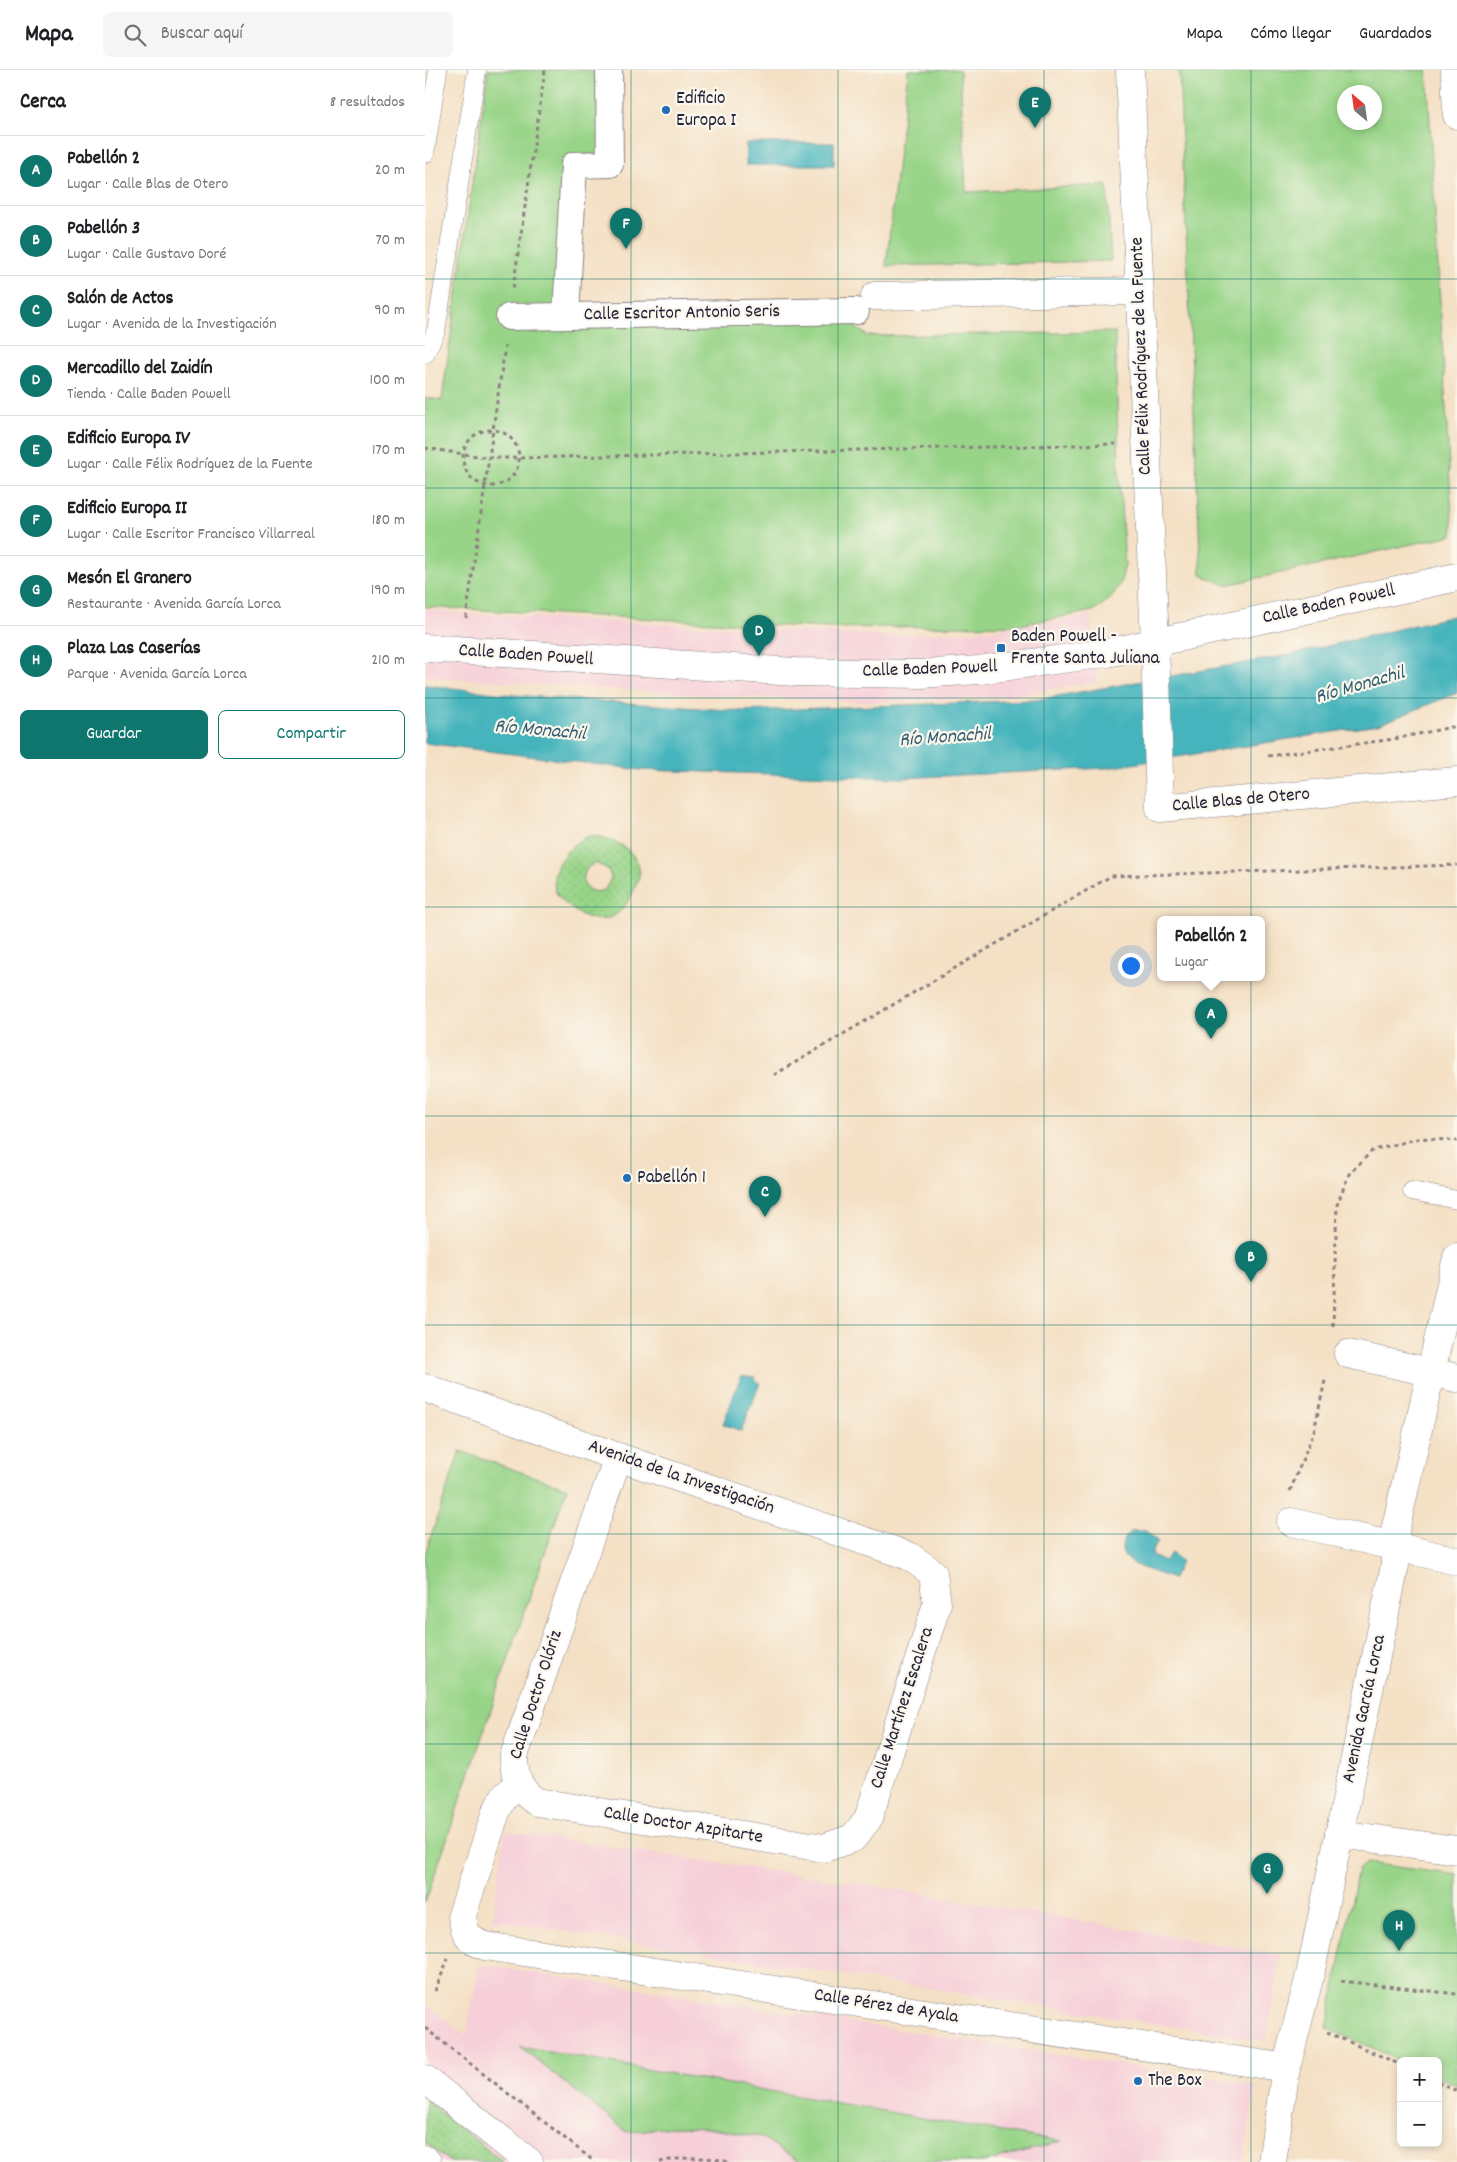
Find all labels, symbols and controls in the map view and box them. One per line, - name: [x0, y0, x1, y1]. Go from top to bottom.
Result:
- search box: [103, 12, 453, 57]
- text: Mapa: [25, 18, 73, 52]
- icon: search: [121, 21, 149, 49]
- text: Buscar aquí: [161, 21, 243, 48]
- text: Mapa: [1186, 22, 1222, 47]
- text: Cómo llegar: [1250, 22, 1331, 47]
- text: Guardados: [1359, 22, 1432, 47]
- north arrow: [1337, 85, 1382, 130]
- place label: Edificio Europa I: [676, 86, 736, 135]
- pin: E: [1019, 87, 1051, 128]
- text: Cerca: [20, 88, 66, 118]
- text: 8 resultados: [330, 91, 405, 114]
- marker: Edificio Europa I: [660, 104, 672, 116]
- text: Pabellón 2: [67, 146, 140, 173]
- text: A: [32, 159, 40, 182]
- text: 20 m: [375, 159, 405, 182]
- text: Lugar · Calle Blas de Otero: [67, 173, 228, 196]
- pin: F: [610, 208, 642, 249]
- text: Pabellón 3: [67, 216, 140, 243]
- text: B: [32, 229, 40, 252]
- text: 70 m: [375, 229, 405, 252]
- street label: Calle Félix Rodríguez de la Fuente: [1124, 236, 1160, 476]
- text: Lugar · Calle Gustavo Doré: [67, 243, 226, 266]
- text: Salón de Actos: [67, 286, 174, 313]
- text: C: [32, 299, 40, 322]
- text: 90 m: [374, 299, 405, 322]
- street label: Calle Escritor Antonio Seris: [583, 299, 781, 329]
- text: Lugar · Avenida de la Investigación: [67, 313, 277, 336]
- text: Mercadillo del Zaidín: [67, 356, 212, 383]
- text: D: [32, 369, 40, 392]
- text: 100 m: [369, 369, 405, 392]
- text: Tienda · Calle Baden Powell: [67, 383, 231, 406]
- text: Edificio Europa IV: [67, 426, 190, 453]
- text: E: [32, 439, 40, 462]
- text: 170 m: [372, 439, 405, 462]
- text: Lugar · Calle Félix Rodríguez de la Fuente: [67, 453, 313, 476]
- text: Edificio Europa II: [67, 496, 187, 523]
- text: F: [32, 509, 40, 532]
- text: 180 m: [372, 509, 405, 532]
- text: Lugar · Calle Escritor Francisco Villarreal: [67, 523, 315, 546]
- text: Mesón El Granero: [67, 566, 192, 593]
- street label: Calle Baden Powell: [1260, 578, 1398, 632]
- text: G: [32, 579, 40, 602]
- text: 190 m: [371, 579, 405, 602]
- text: Restaurante · Avenida García Lorca: [67, 593, 281, 616]
- pin: D: [743, 615, 775, 656]
- place label: Baden Powell - Frente Santa Juliana: [1011, 624, 1161, 673]
- text: Plaza Las Caserías: [67, 636, 201, 663]
- street label: Calle Baden Powell: [458, 638, 595, 674]
- marker: Baden Powell - Frente Santa Juliana: [995, 642, 1007, 654]
- text: H: [32, 649, 40, 672]
- text: 210 m: [371, 649, 405, 672]
- street label: Calle Baden Powell: [862, 654, 998, 686]
- water label: Río Monachil: [1312, 659, 1410, 712]
- text: Parque · Avenida García Lorca: [67, 663, 247, 686]
- button: Guardar: [20, 710, 208, 759]
- button: Compartir: [218, 710, 405, 759]
- water label: Río Monachil: [493, 713, 589, 749]
- water label: Río Monachil: [898, 721, 994, 755]
- street label: Calle Blas de Otero: [1171, 782, 1311, 820]
- popup: [1157, 916, 1265, 981]
- text: Pabellón 2: [1174, 924, 1248, 951]
- text: Lugar: [1174, 951, 1208, 974]
- your location: [1118, 953, 1144, 979]
- pin: A: [1195, 998, 1227, 1039]
- place label: Pabellón 1: [637, 1165, 706, 1192]
- marker: Pabellón 1: [621, 1172, 633, 1184]
- pin: C: [749, 1176, 781, 1217]
- pin: B: [1235, 1241, 1267, 1282]
- street label: Avenida de la Investigación: [584, 1433, 778, 1523]
- street label: Calle Martínez Escalera: [864, 1623, 942, 1792]
- street label: Calle Doctor Olóriz: [503, 1627, 571, 1763]
- street label: Avenida García Lorca: [1336, 1631, 1394, 1786]
- street label: Calle Doctor Azpitarte: [601, 1800, 765, 1852]
- pin: G: [1251, 1853, 1283, 1894]
- pin: H: [1383, 1910, 1415, 1951]
- street label: Calle Pérez de Ayala: [812, 1982, 961, 2032]
- map controls: [1397, 2057, 1442, 2147]
- button: +: [1397, 2057, 1442, 2102]
- place label: The Box: [1148, 2068, 1202, 2095]
- marker: The Box: [1132, 2075, 1144, 2087]
- button: −: [1397, 2102, 1442, 2147]

